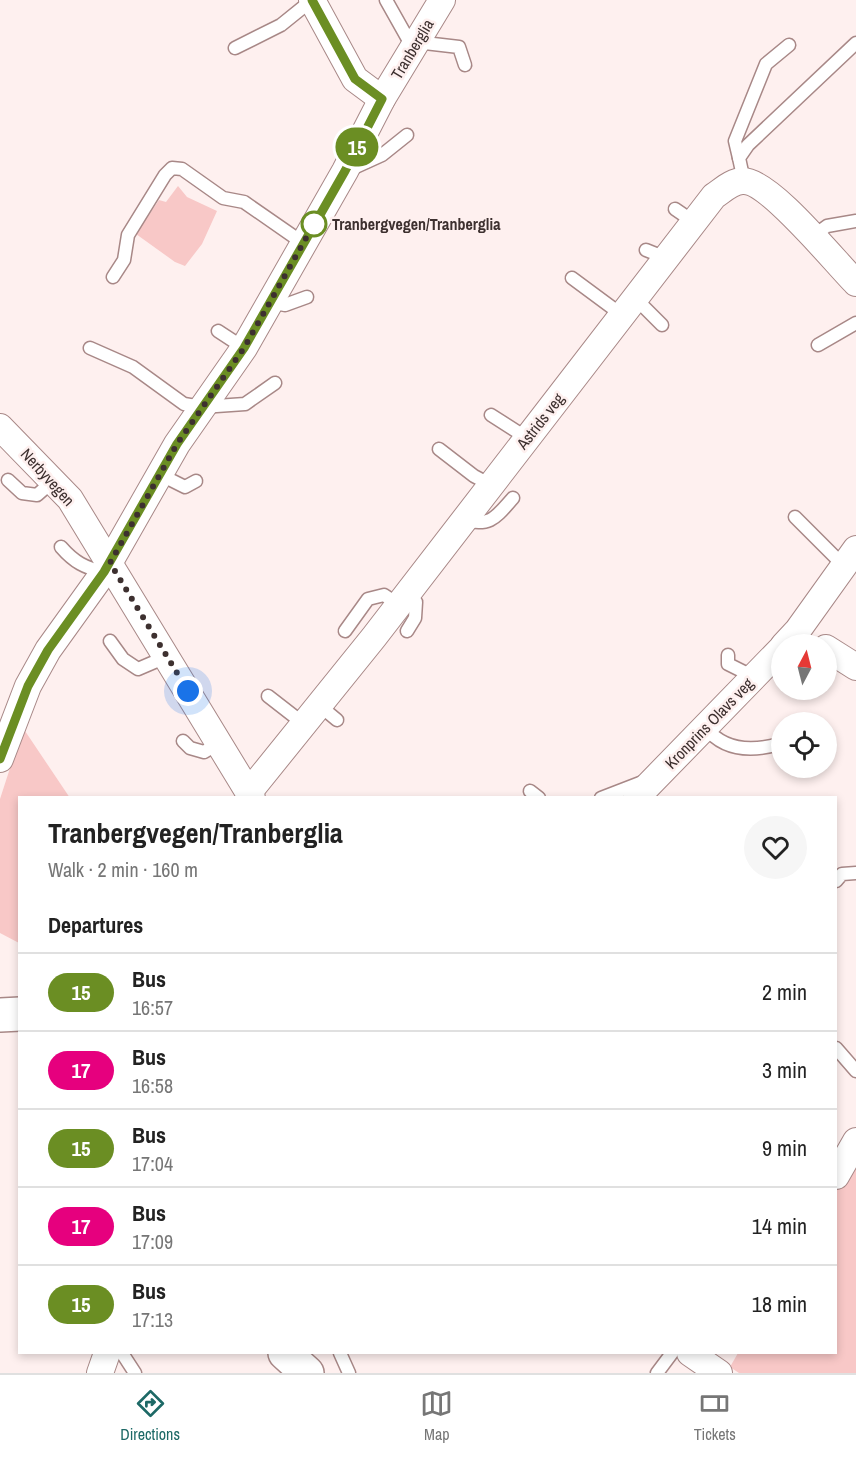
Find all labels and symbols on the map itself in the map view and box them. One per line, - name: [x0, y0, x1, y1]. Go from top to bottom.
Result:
- street label: Tranberglia: [385, 14, 439, 83]
- line badge: 15: [330, 128, 384, 166]
- marker: Tranbergvegen/Tranberglia: [301, 211, 327, 237]
- place label: Tranbergvegen/Tranberglia: [332, 213, 501, 235]
- street label: Astrids veg: [511, 388, 569, 454]
- street label: Nerbyvegen: [16, 443, 80, 511]
- north arrow: [771, 634, 837, 700]
- street label: Kronprins Olavs veg: [660, 672, 759, 773]
- your location: [173, 676, 203, 706]

